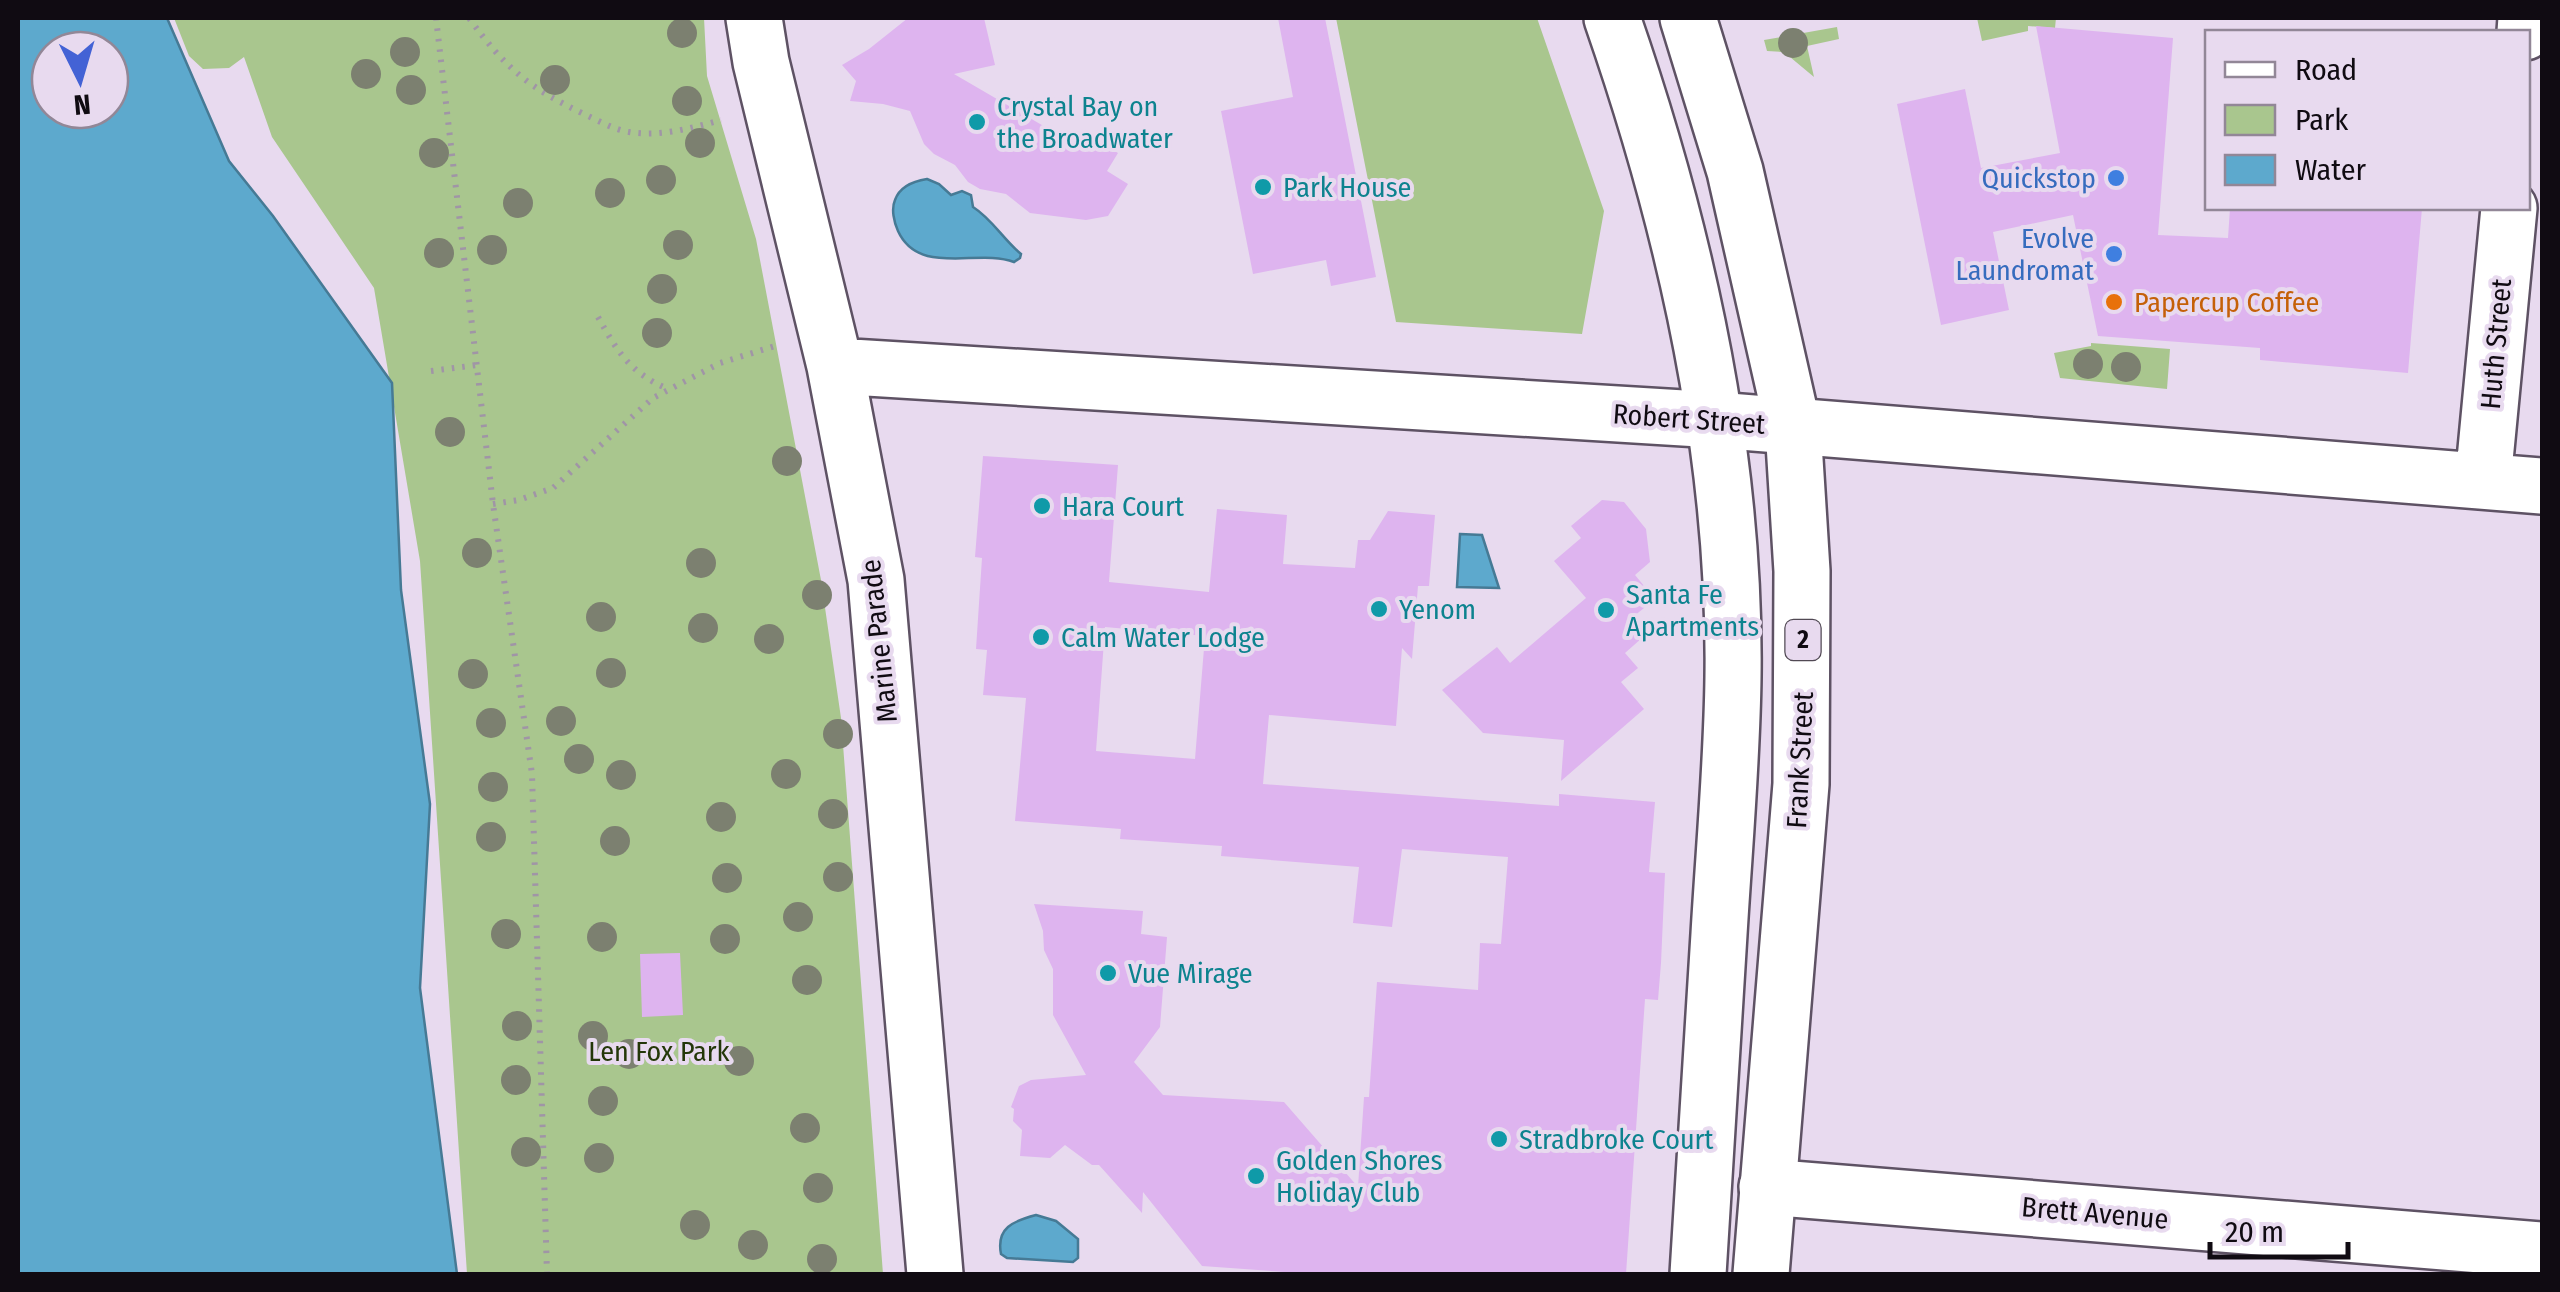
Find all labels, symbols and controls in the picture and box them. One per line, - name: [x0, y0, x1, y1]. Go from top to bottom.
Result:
- north arrow: [30, 30, 130, 130]
- legend: [2205, 30, 2530, 210]
- text: Road: [2295, 52, 2357, 88]
- text: N: [72, 87, 92, 122]
- place label: Crystal Bay on the Broadwater: [997, 90, 1173, 155]
- text: Park: [2295, 102, 2348, 138]
- marker: Crystal Bay on the Broadwater: [966, 111, 988, 133]
- text: Water: [2295, 152, 2366, 188]
- place label: Quickstop: [1982, 162, 2096, 195]
- marker: Quickstop: [2105, 167, 2127, 189]
- place label: Park House: [1283, 171, 1411, 204]
- marker: Park House: [1252, 176, 1274, 198]
- place label: Evolve Laundromat: [1956, 222, 2095, 287]
- marker: Evolve Laundromat: [2103, 243, 2125, 265]
- street label: Huth Street: [2474, 276, 2518, 411]
- place label: Papercup Coffee: [2134, 286, 2319, 319]
- marker: Papercup Coffee: [2103, 291, 2125, 313]
- street label: Robert Street: [1612, 397, 1767, 441]
- place label: Hara Court: [1062, 490, 1185, 523]
- marker: Hara Court: [1031, 495, 1053, 517]
- street label: Marine Parade: [854, 558, 904, 724]
- place label: Santa Fe Apartments: [1626, 578, 1759, 643]
- place label: Yenom: [1399, 593, 1476, 626]
- marker: Yenom: [1368, 598, 1390, 620]
- marker: Santa Fe Apartments: [1595, 599, 1617, 621]
- road number: 2: [1786, 620, 1820, 660]
- place label: Calm Water Lodge: [1061, 621, 1265, 654]
- marker: Calm Water Lodge: [1030, 626, 1052, 648]
- street label: Frank Street: [1780, 690, 1820, 829]
- place label: Vue Mirage: [1128, 957, 1253, 990]
- marker: Vue Mirage: [1097, 962, 1119, 984]
- park label: Len Fox Park: [588, 1035, 731, 1068]
- place label: Stradbroke Court: [1519, 1123, 1714, 1156]
- marker: Stradbroke Court: [1488, 1128, 1510, 1150]
- place label: Golden Shores Holiday Club: [1276, 1144, 1442, 1209]
- marker: Golden Shores Holiday Club: [1245, 1165, 1267, 1187]
- street label: Brett Avenue: [2020, 1190, 2170, 1236]
- scale bar: [2210, 1197, 2348, 1259]
- text: 20 m: [2225, 1214, 2284, 1250]

